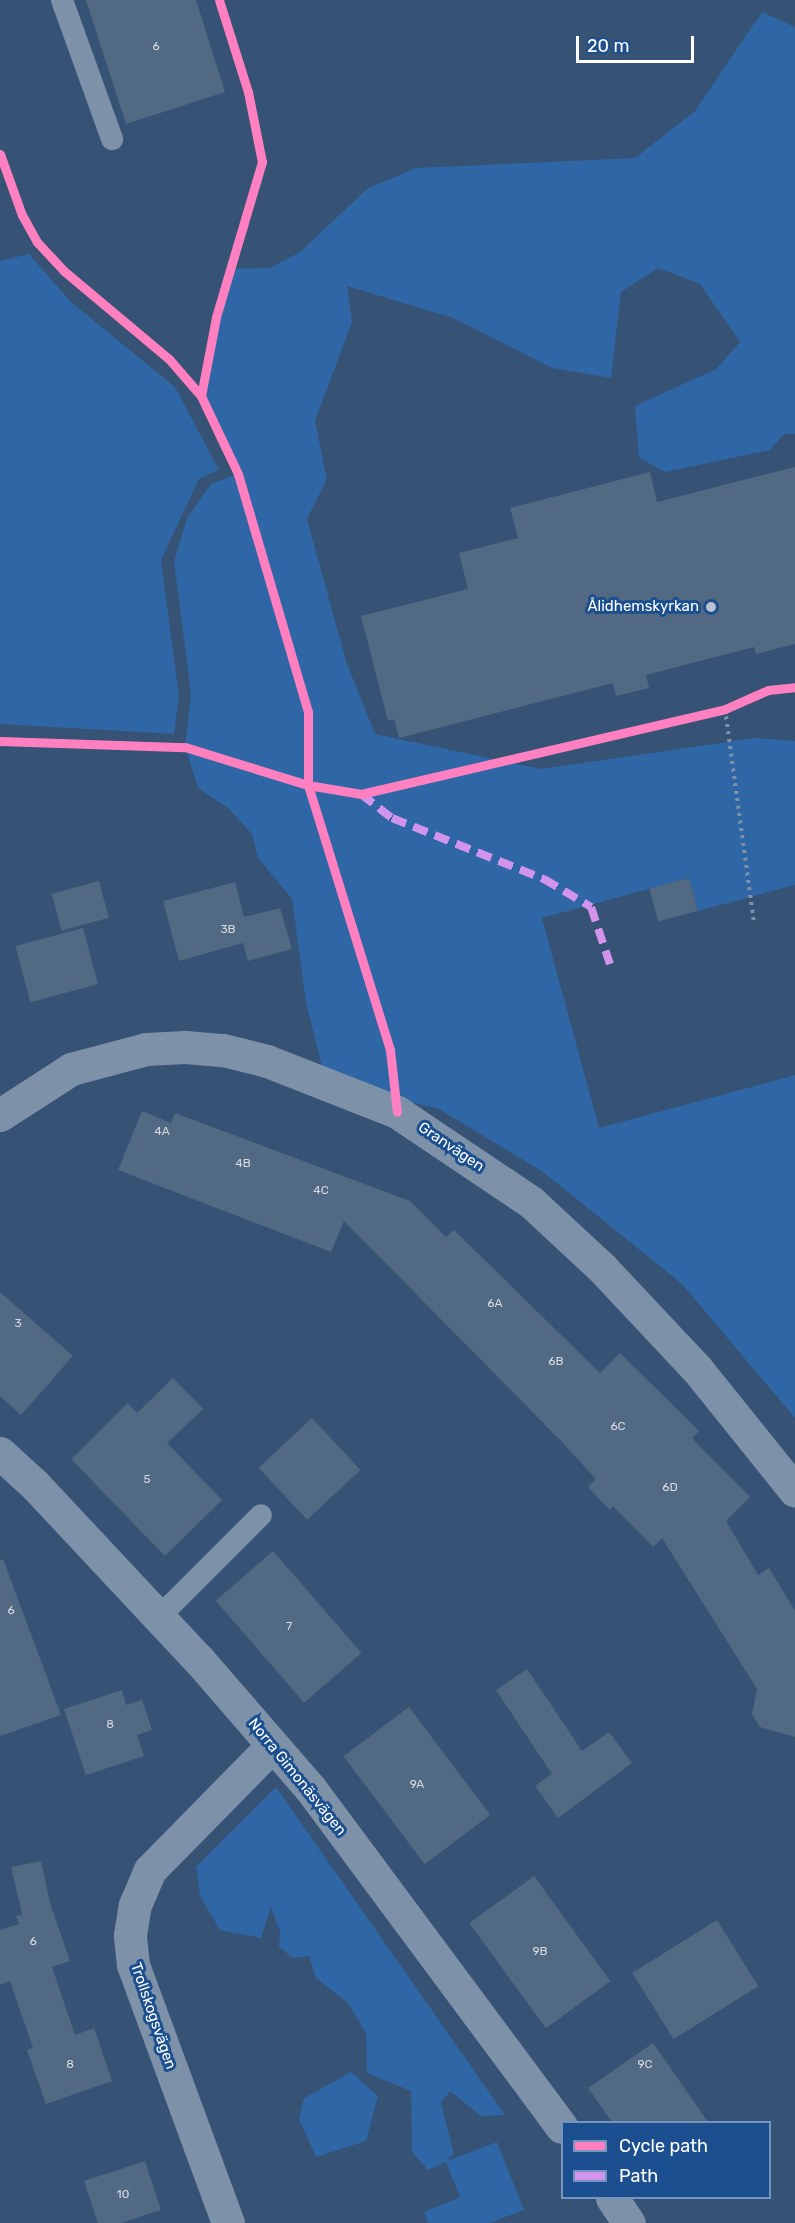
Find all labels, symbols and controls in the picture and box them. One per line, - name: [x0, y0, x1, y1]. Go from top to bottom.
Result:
- scale bar: [579, 24, 698, 62]
- text: 20 m: [587, 35, 629, 57]
- house number: 6: [152, 40, 160, 54]
- place label: Ålidhemskyrkan: [588, 598, 699, 616]
- marker: Ålidhemskyrkan: [704, 600, 718, 614]
- house number: 3B: [220, 923, 236, 937]
- street label: Granvägen: [415, 1118, 487, 1176]
- house number: 4A: [154, 1125, 170, 1139]
- house number: 4B: [235, 1157, 251, 1171]
- house number: 4C: [313, 1184, 329, 1198]
- house number: 6A: [487, 1297, 503, 1311]
- house number: 3: [14, 1317, 22, 1331]
- house number: 6B: [548, 1355, 564, 1369]
- house number: 6C: [610, 1420, 626, 1434]
- house number: 5: [143, 1473, 151, 1487]
- house number: 6D: [662, 1481, 678, 1495]
- house number: 6: [7, 1604, 15, 1618]
- house number: 7: [286, 1620, 292, 1634]
- street label: Norra Gimonäsvägen: [244, 1715, 350, 1839]
- house number: 8: [106, 1718, 114, 1732]
- house number: 9A: [410, 1778, 424, 1792]
- house number: 6: [29, 1935, 37, 1949]
- house number: 9B: [532, 1945, 548, 1959]
- street label: Trollskogsvägen: [126, 1960, 180, 2072]
- house number: 8: [66, 2058, 74, 2072]
- house number: 9C: [637, 2058, 653, 2072]
- legend: [561, 2121, 771, 2199]
- text: Cycle path: [619, 2135, 708, 2157]
- text: Path: [619, 2165, 658, 2187]
- house number: 10: [117, 2188, 129, 2202]

